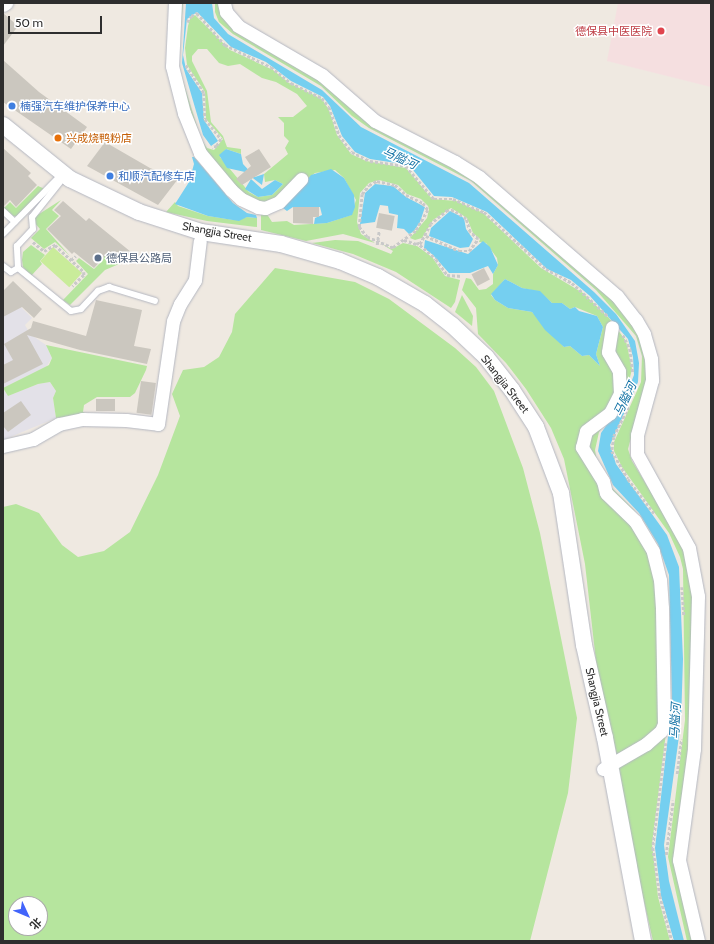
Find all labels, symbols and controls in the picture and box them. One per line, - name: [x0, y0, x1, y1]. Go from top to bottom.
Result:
- scale bar: [10, 8, 104, 34]
- text: 50 m: [15, 15, 43, 30]
- place label: 德保县中医医院: [575, 24, 652, 38]
- marker: 德保县中医医院: [655, 25, 667, 37]
- place label: 楠强汽车维护保养中心: [20, 99, 130, 113]
- marker: 楠强汽车维护保养中心: [7, 101, 17, 111]
- place label: 兴成烧鸭粉店: [66, 131, 132, 145]
- marker: 兴成烧鸭粉店: [53, 133, 63, 143]
- water label: 马隘河: [381, 144, 419, 172]
- place label: 和顺汽配修车店: [118, 169, 195, 183]
- marker: 和顺汽配修车店: [105, 171, 115, 181]
- street label: Shangjia Street: [181, 219, 253, 245]
- place label: 德保县公路局: [106, 251, 172, 265]
- marker: 德保县公路局: [93, 253, 103, 263]
- street label: Shangjia Street: [478, 352, 532, 416]
- water label: 马隘河: [611, 380, 639, 418]
- street label: Shangjia Street: [583, 666, 611, 738]
- water label: 马隘河: [667, 703, 683, 739]
- north arrow: [8, 896, 48, 936]
- text: 北: [27, 915, 45, 932]

